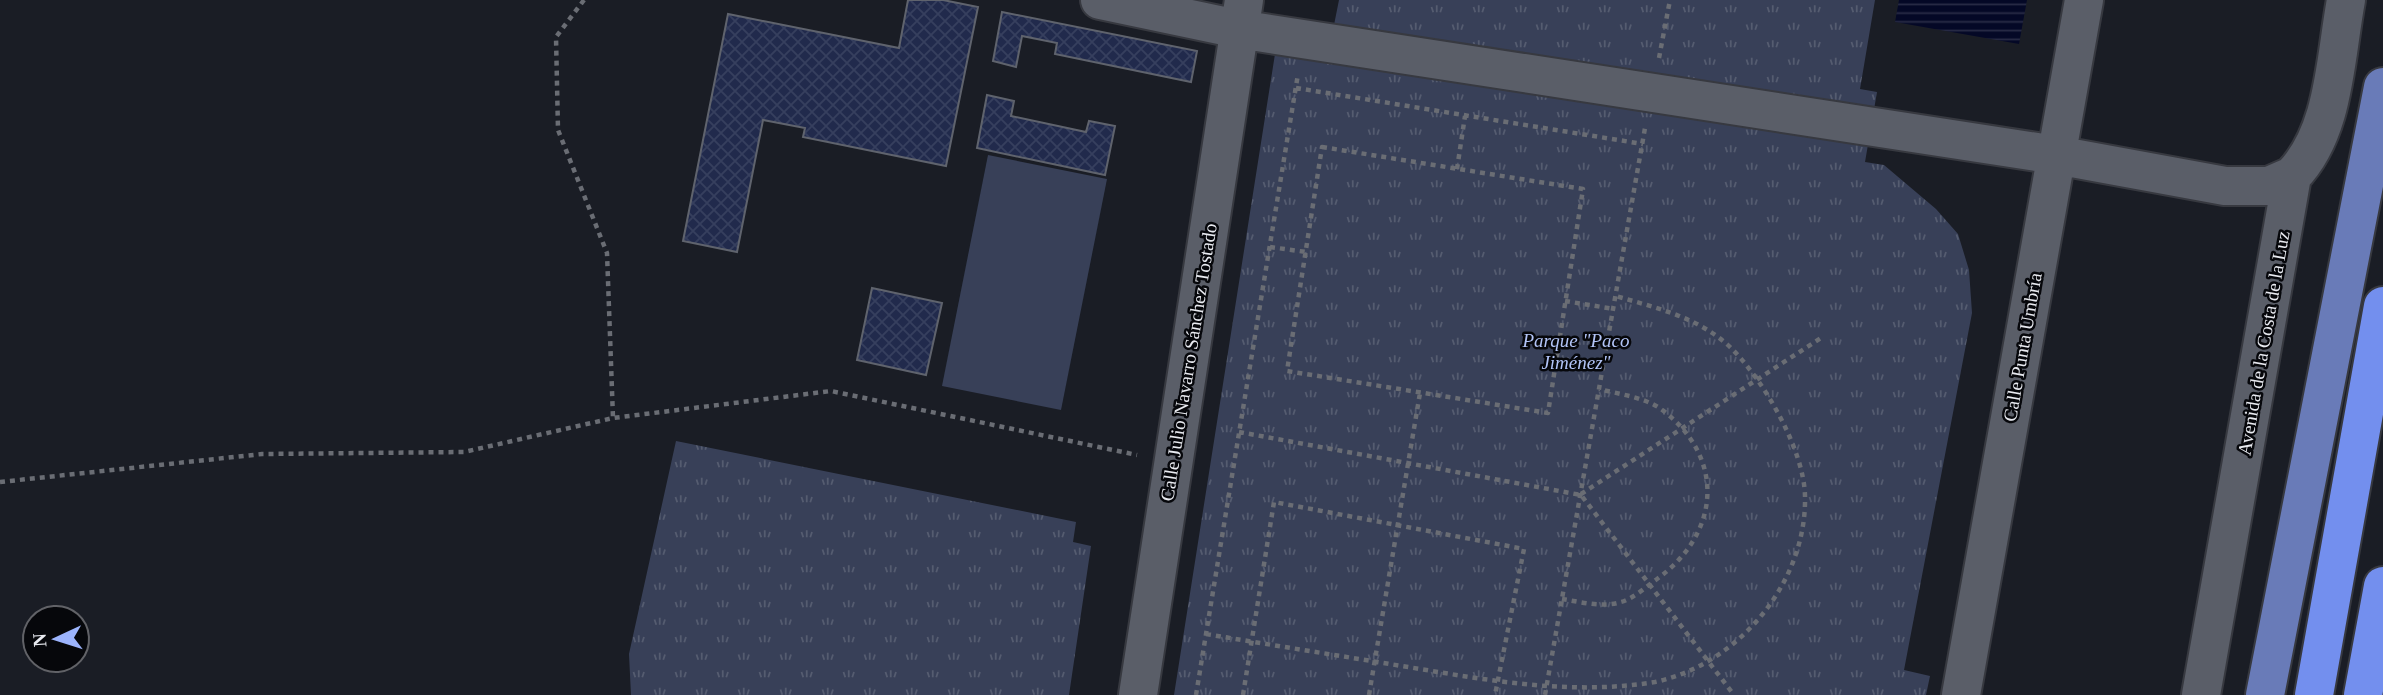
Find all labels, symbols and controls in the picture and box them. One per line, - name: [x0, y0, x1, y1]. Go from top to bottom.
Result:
- street label: Calle Julio Navarro Sánchez Tostado: [1156, 222, 1221, 503]
- street label: Avenida de la Costa de la Luz: [2233, 229, 2294, 457]
- street label: Calle Punta Umbría: [1999, 270, 2046, 423]
- park label: Parque "Paco Jiménez": [1522, 330, 1630, 373]
- north arrow: [21, 604, 91, 674]
- text: N: [29, 632, 50, 648]

